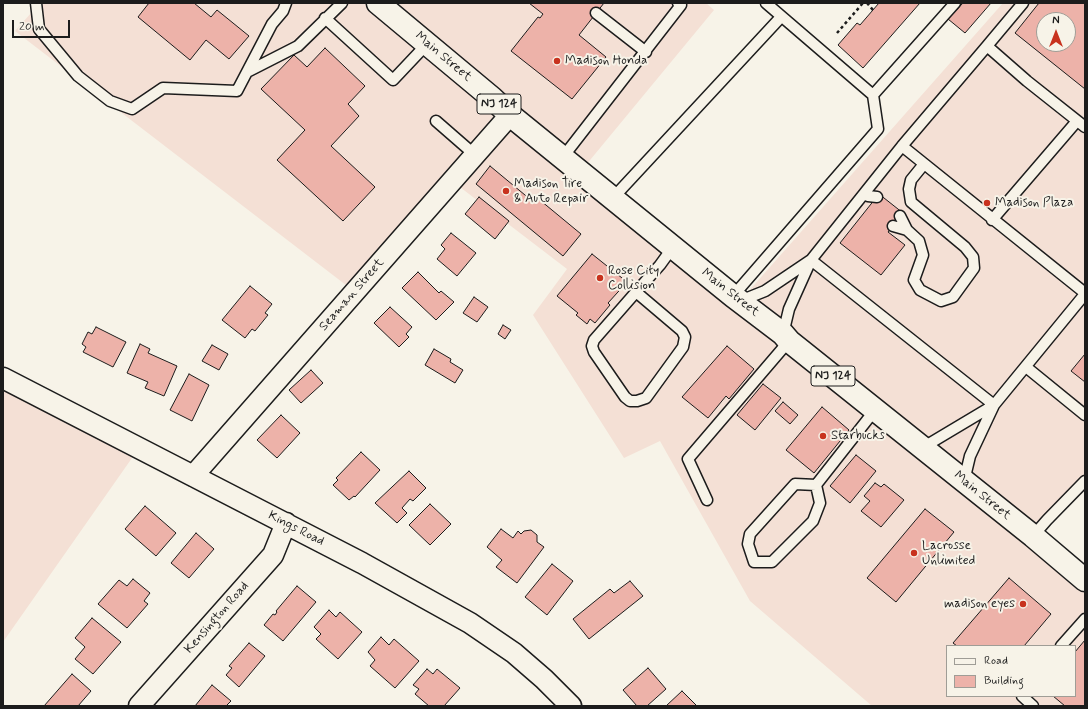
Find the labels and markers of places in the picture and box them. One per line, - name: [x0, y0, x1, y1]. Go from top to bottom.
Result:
- place label: Madison Honda: [565, 53, 647, 69]
- marker: Madison Honda: [552, 56, 562, 66]
- place label: Madison Tire & Auto Repair: [514, 176, 588, 207]
- marker: Madison Tire & Auto Repair: [501, 186, 511, 196]
- place label: Madison Plaza: [995, 195, 1073, 211]
- marker: Madison Plaza: [982, 198, 992, 208]
- place label: Rose City Collision: [608, 263, 659, 294]
- marker: Rose City Collision: [595, 273, 605, 283]
- place label: Starbucks: [831, 428, 885, 444]
- marker: Starbucks: [818, 431, 828, 441]
- place label: Lacrosse Unlimited: [922, 538, 975, 569]
- marker: Lacrosse Unlimited: [909, 548, 919, 558]
- place label: madison eyes: [944, 596, 1015, 612]
- marker: madison eyes: [1018, 599, 1028, 609]

